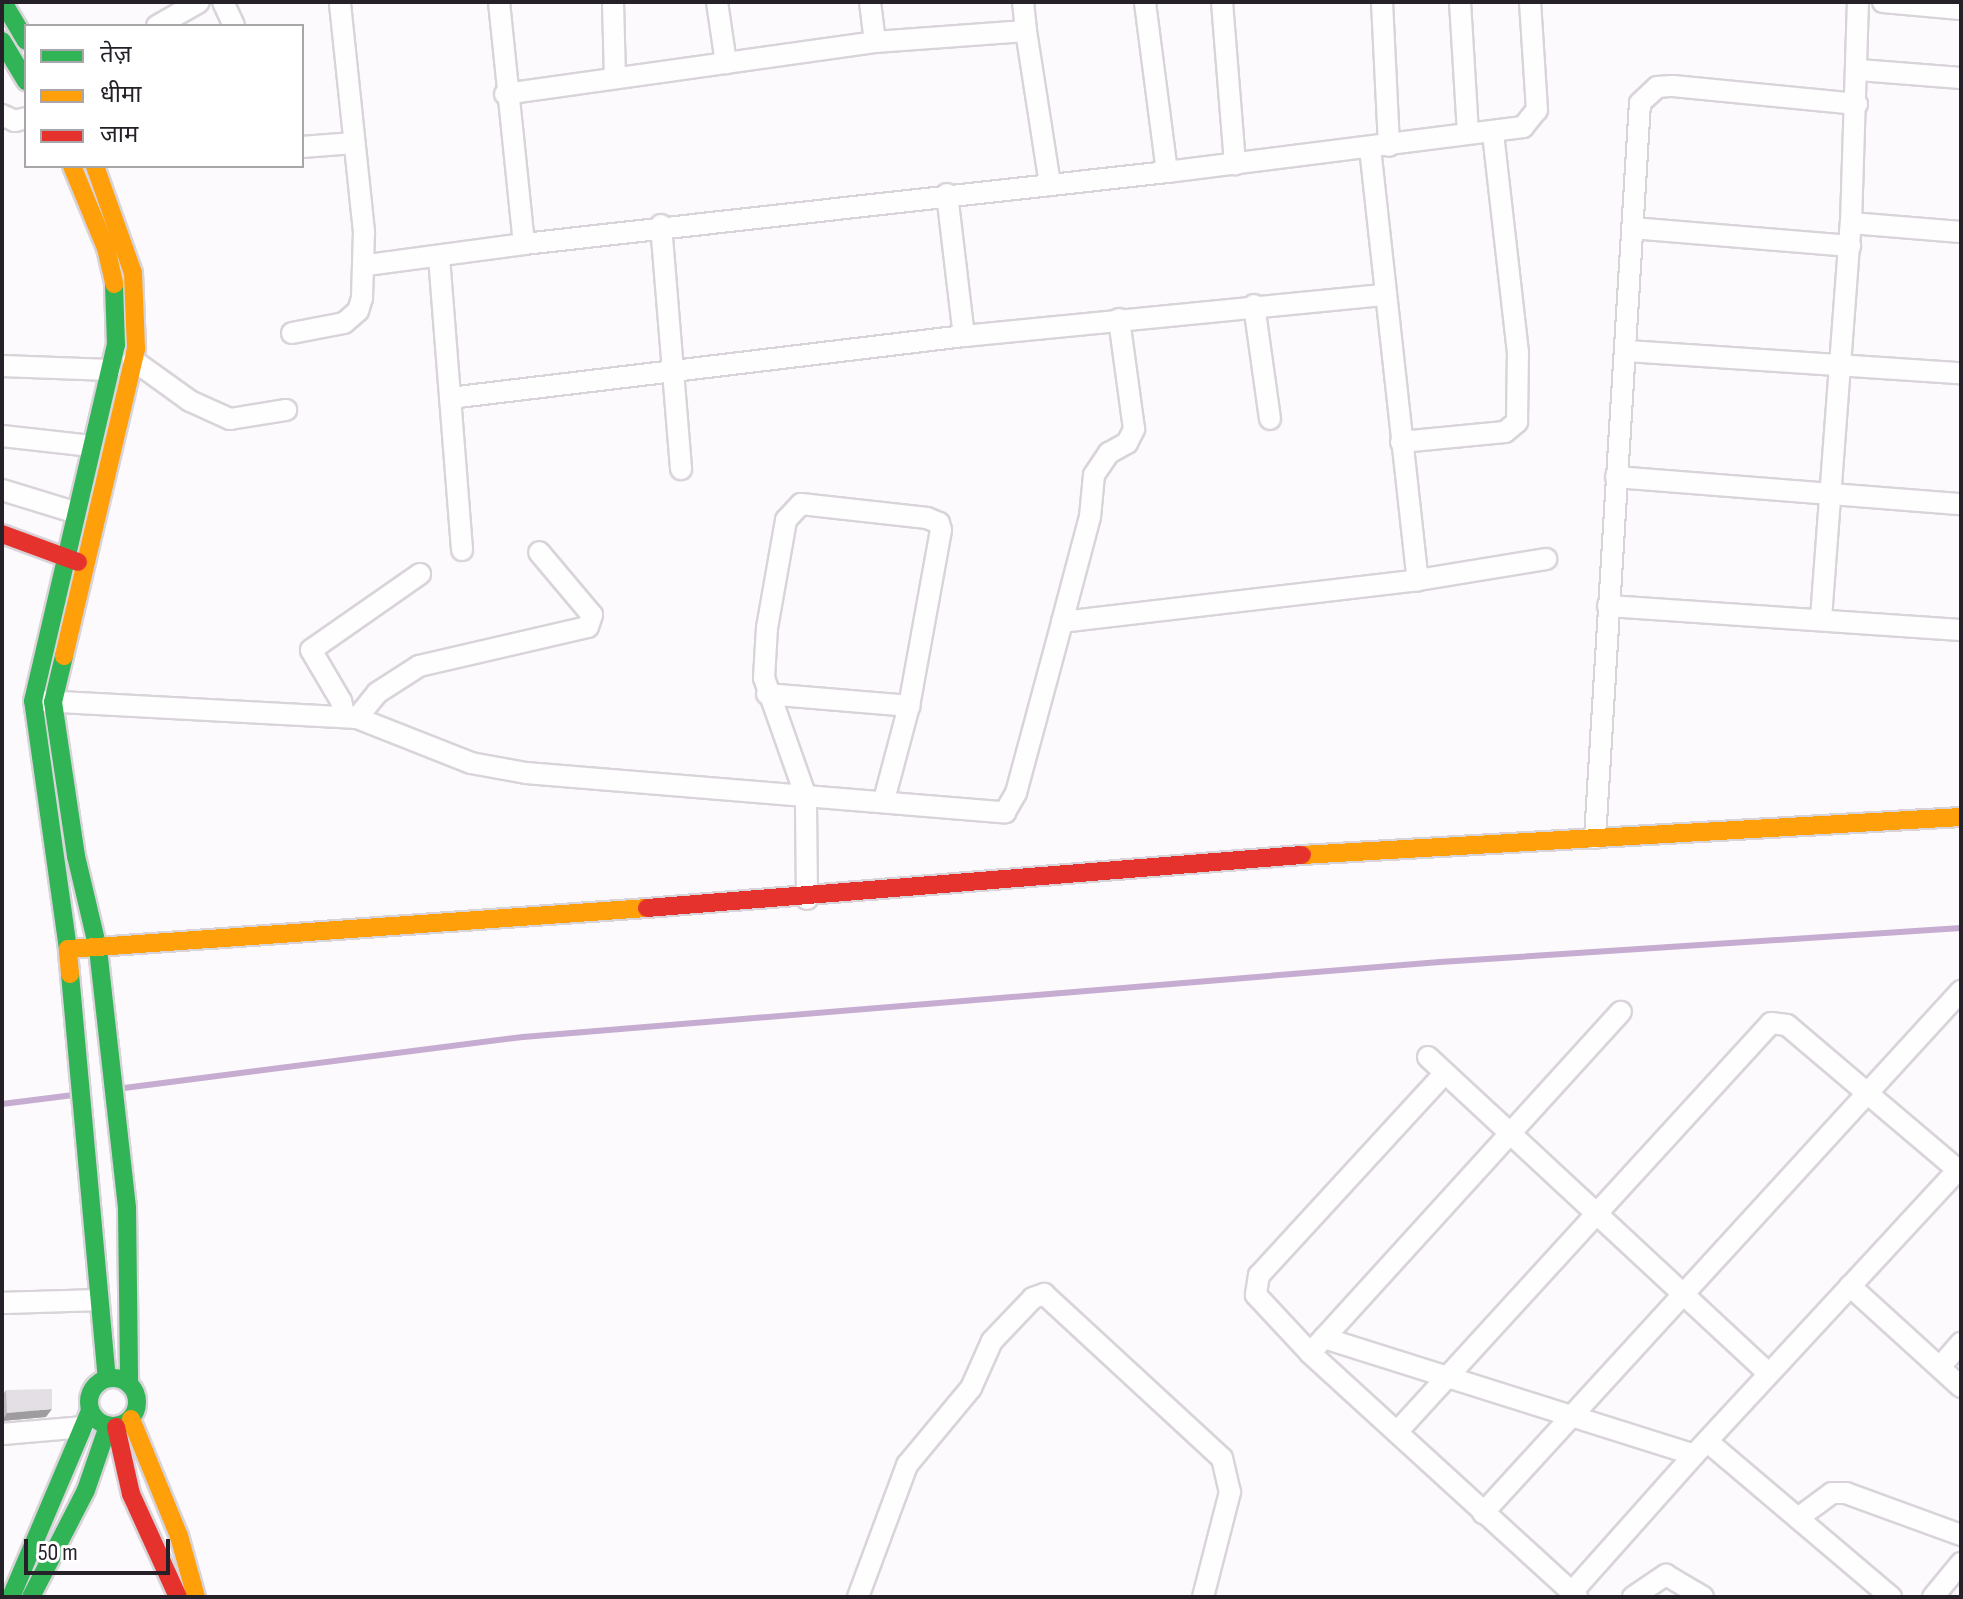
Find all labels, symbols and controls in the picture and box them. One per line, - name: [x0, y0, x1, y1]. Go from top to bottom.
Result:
- legend: [24, 24, 304, 168]
- text: तेज़: [100, 40, 132, 69]
- text: धीमा: [100, 80, 142, 109]
- text: जाम: [100, 120, 138, 149]
- scale bar: [28, 1523, 174, 1573]
- text: 50 m: [38, 1538, 78, 1567]

